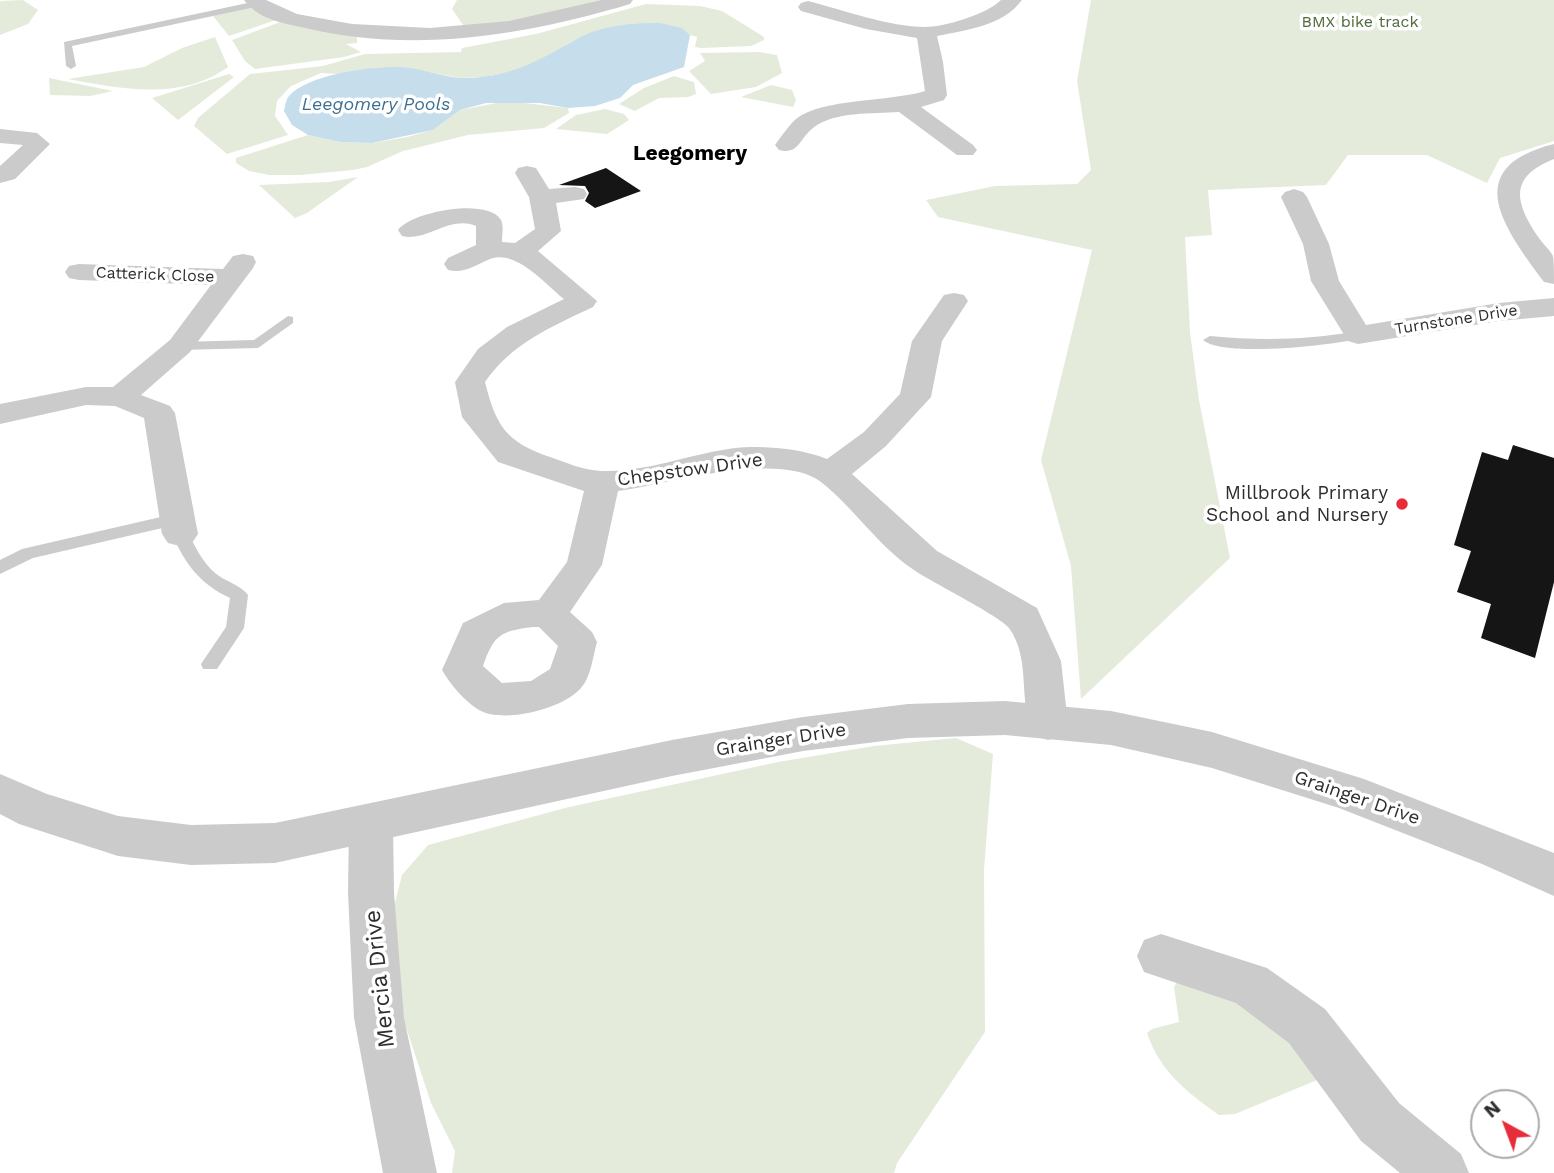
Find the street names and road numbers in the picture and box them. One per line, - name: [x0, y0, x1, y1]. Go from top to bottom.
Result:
- street label: Catterick Close: [95, 263, 215, 287]
- street label: Turnstone Drive: [1393, 301, 1519, 339]
- street label: Chepstow Drive: [616, 449, 764, 491]
- street label: Grainger Drive: [714, 718, 848, 762]
- street label: Grainger Drive: [1291, 766, 1423, 830]
- street label: Mercia Drive: [359, 909, 401, 1049]

